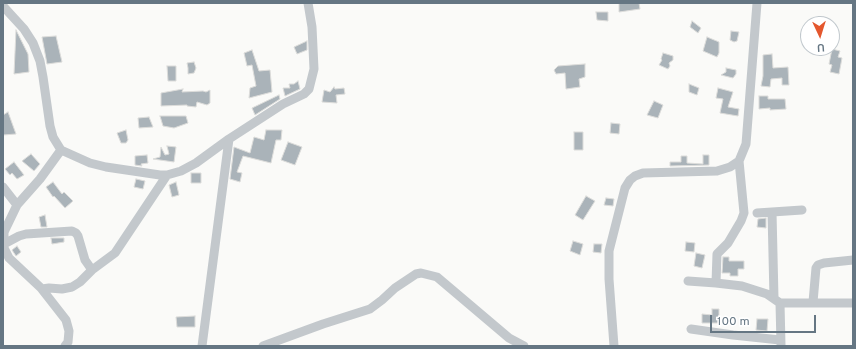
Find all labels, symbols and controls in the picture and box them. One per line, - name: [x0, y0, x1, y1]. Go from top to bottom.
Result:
- north arrow: [800, 16, 840, 56]
- text: U: [816, 40, 825, 54]
- scale bar: [712, 307, 818, 333]
- text: 100 m: [717, 314, 750, 330]

